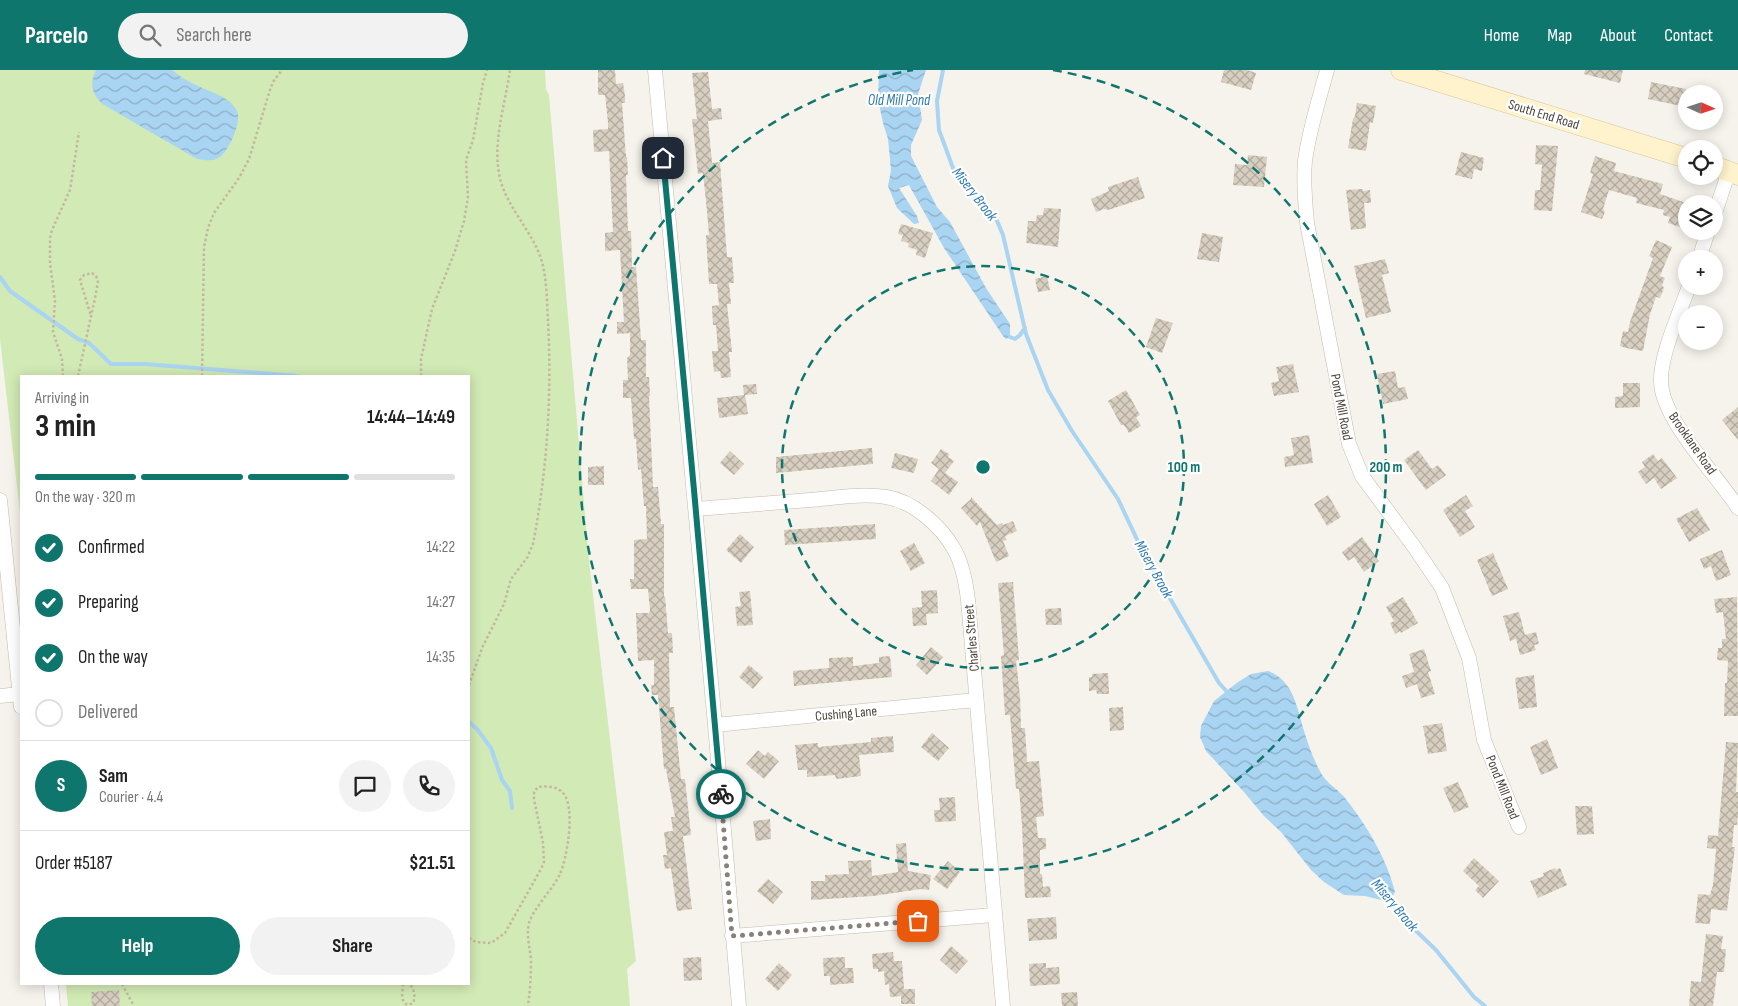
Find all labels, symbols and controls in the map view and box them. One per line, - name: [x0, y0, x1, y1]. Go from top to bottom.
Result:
- search box: [118, 13, 468, 58]
- text: Parcelo: [25, 21, 88, 50]
- icon: search: [136, 21, 164, 49]
- text: Search here: [176, 24, 252, 47]
- text: Home: [1484, 25, 1519, 46]
- text: Map: [1547, 25, 1572, 46]
- text: About: [1600, 25, 1636, 46]
- text: Contact: [1664, 25, 1713, 46]
- north arrow: [1678, 85, 1722, 130]
- map controls: [1678, 85, 1723, 350]
- water label: Old Mill Pond: [868, 91, 931, 110]
- street label: South End Road: [1506, 96, 1582, 133]
- pin: [642, 137, 684, 179]
- button: locate: [1678, 140, 1723, 185]
- icon: home: [649, 144, 677, 172]
- water label: Misery Brook: [948, 164, 1002, 225]
- button: layers: [1678, 195, 1723, 240]
- button: +: [1678, 250, 1723, 295]
- button: −: [1678, 305, 1723, 350]
- street label: Pond Mill Road: [1327, 372, 1356, 442]
- text: Arriving in: [35, 389, 89, 408]
- text: 14:44–14:49: [367, 406, 455, 429]
- text: 3 min: [35, 407, 96, 446]
- street label: Brooklane Road: [1665, 409, 1720, 478]
- centre of rings: [974, 458, 992, 476]
- text: 100 m: [1168, 458, 1200, 477]
- text: 200 m: [1369, 458, 1403, 477]
- text: On the way · 320 m: [35, 488, 135, 507]
- icon: check: [35, 534, 63, 562]
- text: Confirmed: [78, 536, 145, 559]
- water label: Misery Brook: [1130, 537, 1177, 602]
- text: 14:22: [426, 538, 455, 557]
- icon: check: [35, 589, 63, 617]
- text: Preparing: [78, 591, 139, 614]
- text: 14:27: [427, 593, 455, 612]
- street label: Charles Street: [960, 604, 983, 672]
- icon: check: [35, 644, 63, 672]
- text: On the way: [78, 646, 148, 669]
- text: 14:35: [427, 648, 455, 667]
- text: Delivered: [78, 701, 138, 724]
- street label: Cushing Lane: [814, 702, 878, 725]
- street label: Pond Mill Road: [1482, 753, 1523, 822]
- button: chat: [339, 760, 391, 812]
- button: phone: [403, 760, 455, 812]
- text: Sam: [99, 765, 128, 788]
- courier: [696, 769, 746, 819]
- text: S: [57, 774, 65, 797]
- icon: bike: [707, 780, 735, 808]
- text: Courier · 4.4: [99, 788, 163, 807]
- text: Order #5187: [35, 852, 112, 875]
- text: $21.51: [409, 852, 455, 875]
- water label: Misery Brook: [1367, 875, 1422, 936]
- pin: [897, 900, 939, 942]
- icon: bag: [904, 907, 932, 935]
- button: Help: [35, 917, 240, 975]
- button: Share: [250, 917, 455, 975]

